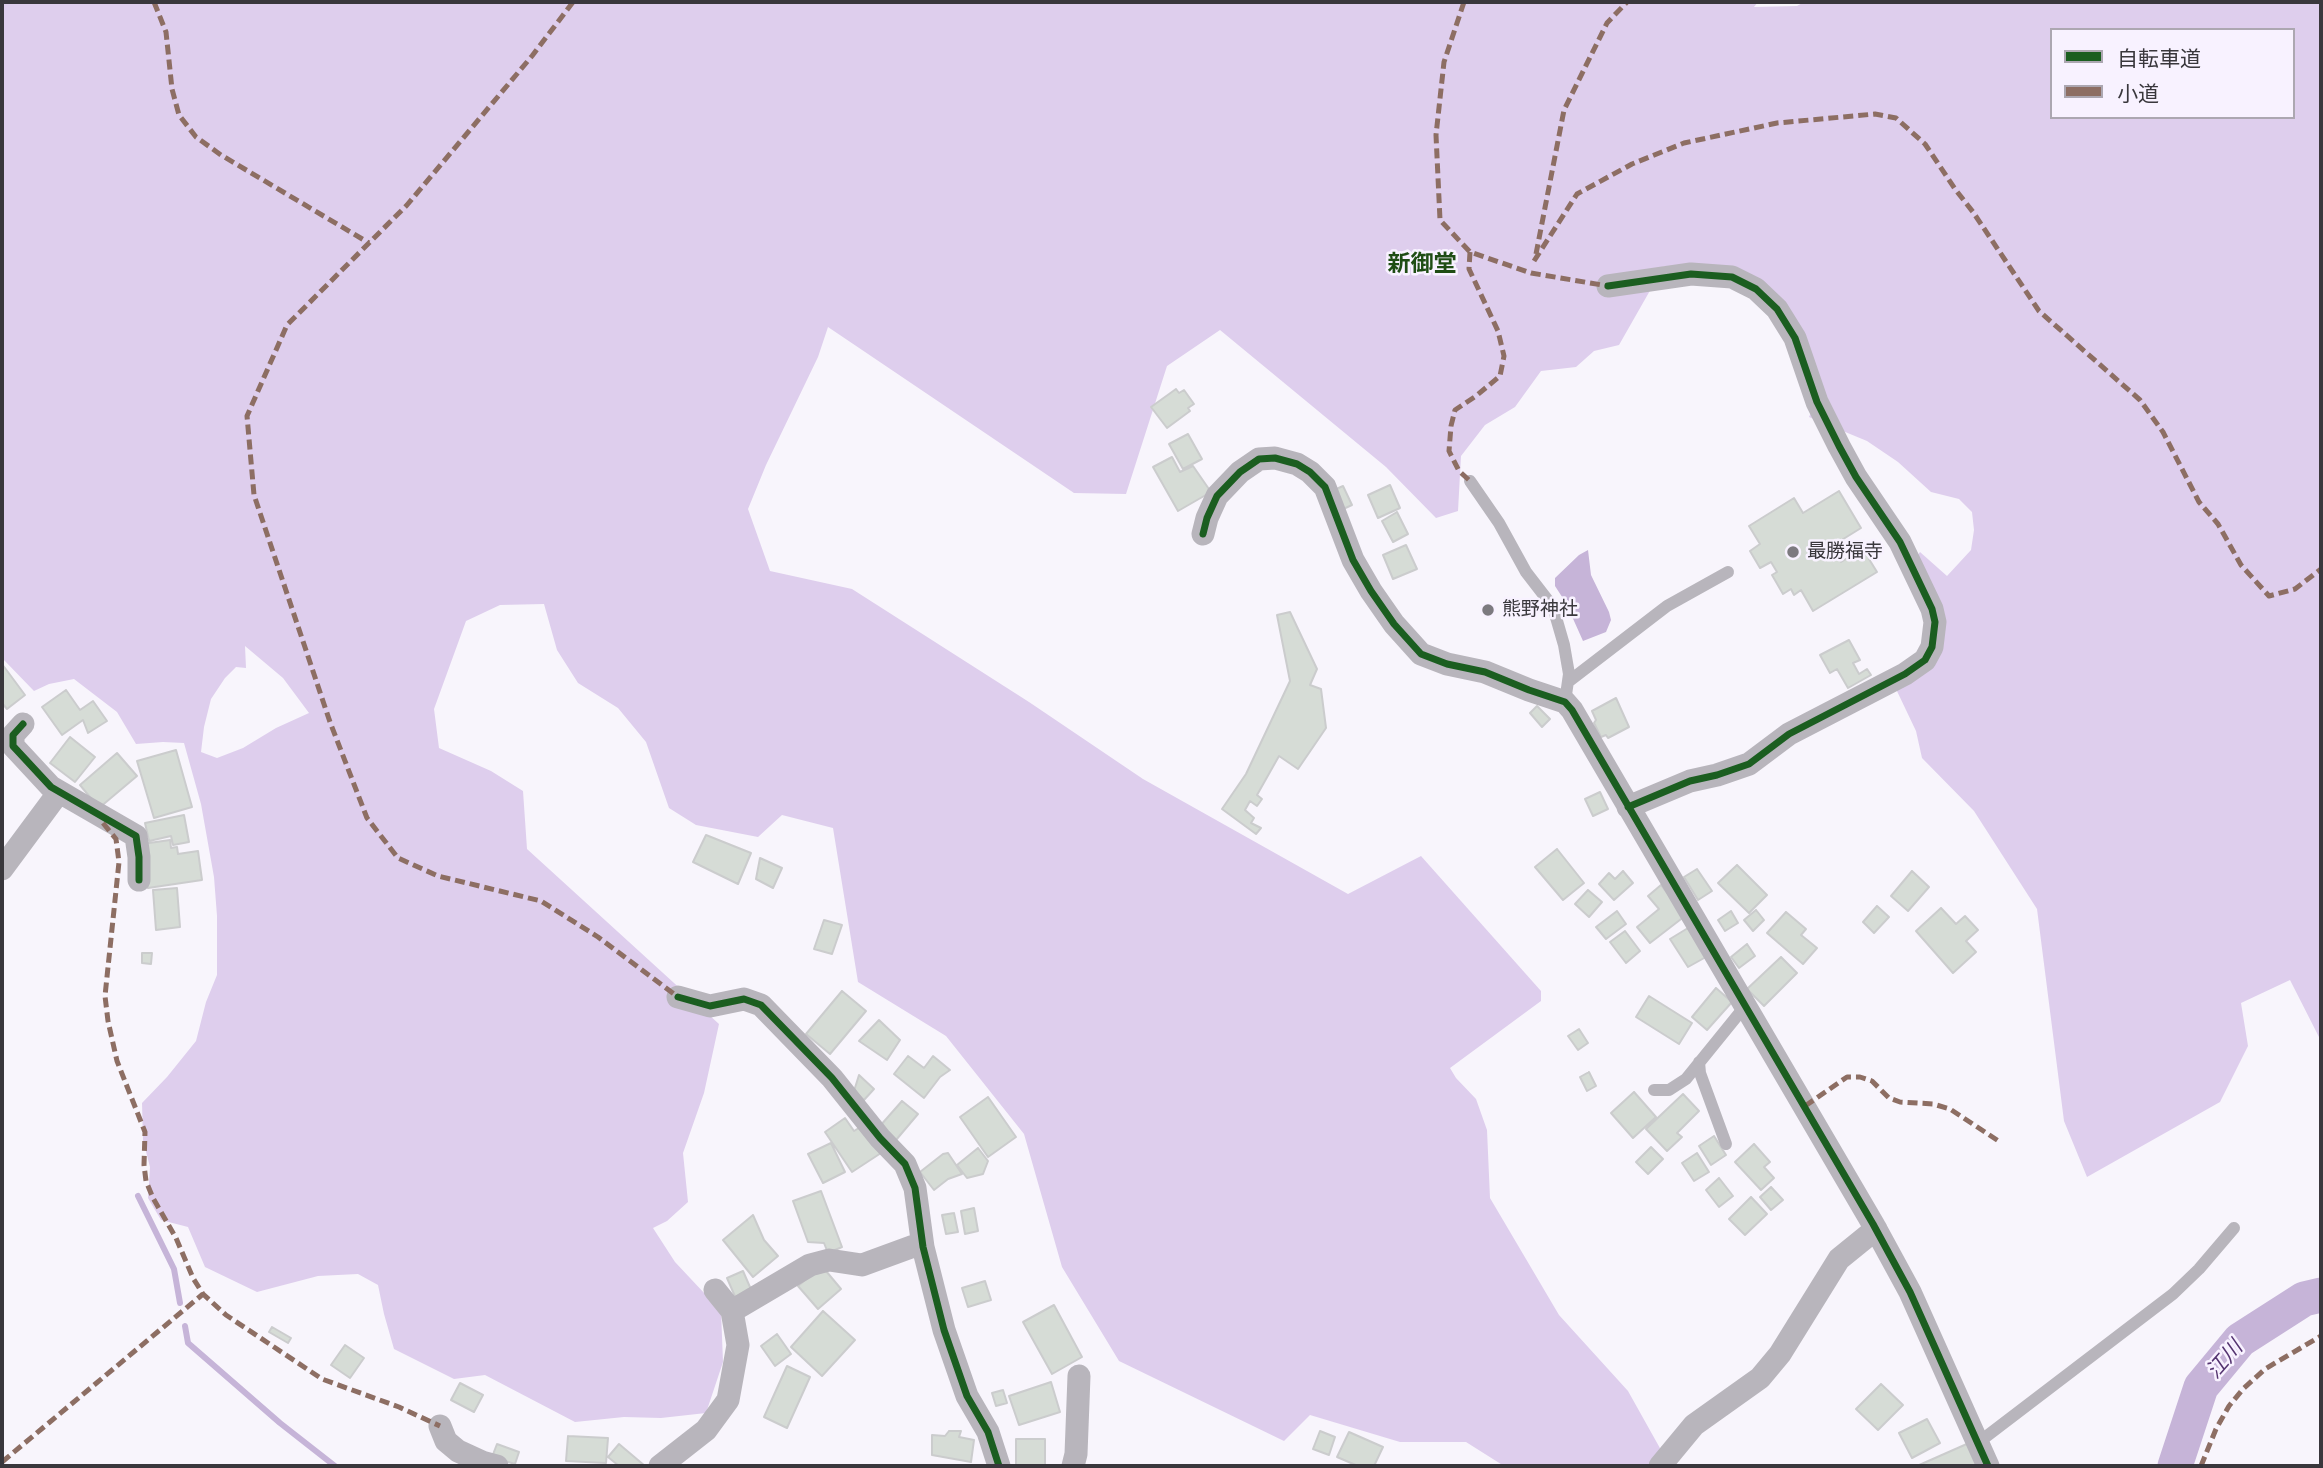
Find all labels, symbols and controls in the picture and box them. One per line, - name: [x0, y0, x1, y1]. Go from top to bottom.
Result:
- legend: [2050, 28, 2295, 119]
- text: 自転車道: [2117, 47, 2201, 70]
- text: 小道: [2117, 82, 2159, 105]
- district label: 新御堂: [1388, 251, 1456, 279]
- place label: 最勝福寺: [1807, 541, 1883, 563]
- marker: 最勝福寺: [1785, 544, 1801, 560]
- place label: 熊野神社: [1502, 599, 1578, 621]
- marker: 熊野神社: [1480, 602, 1496, 618]
- water label: 江川: [2202, 1336, 2248, 1384]

